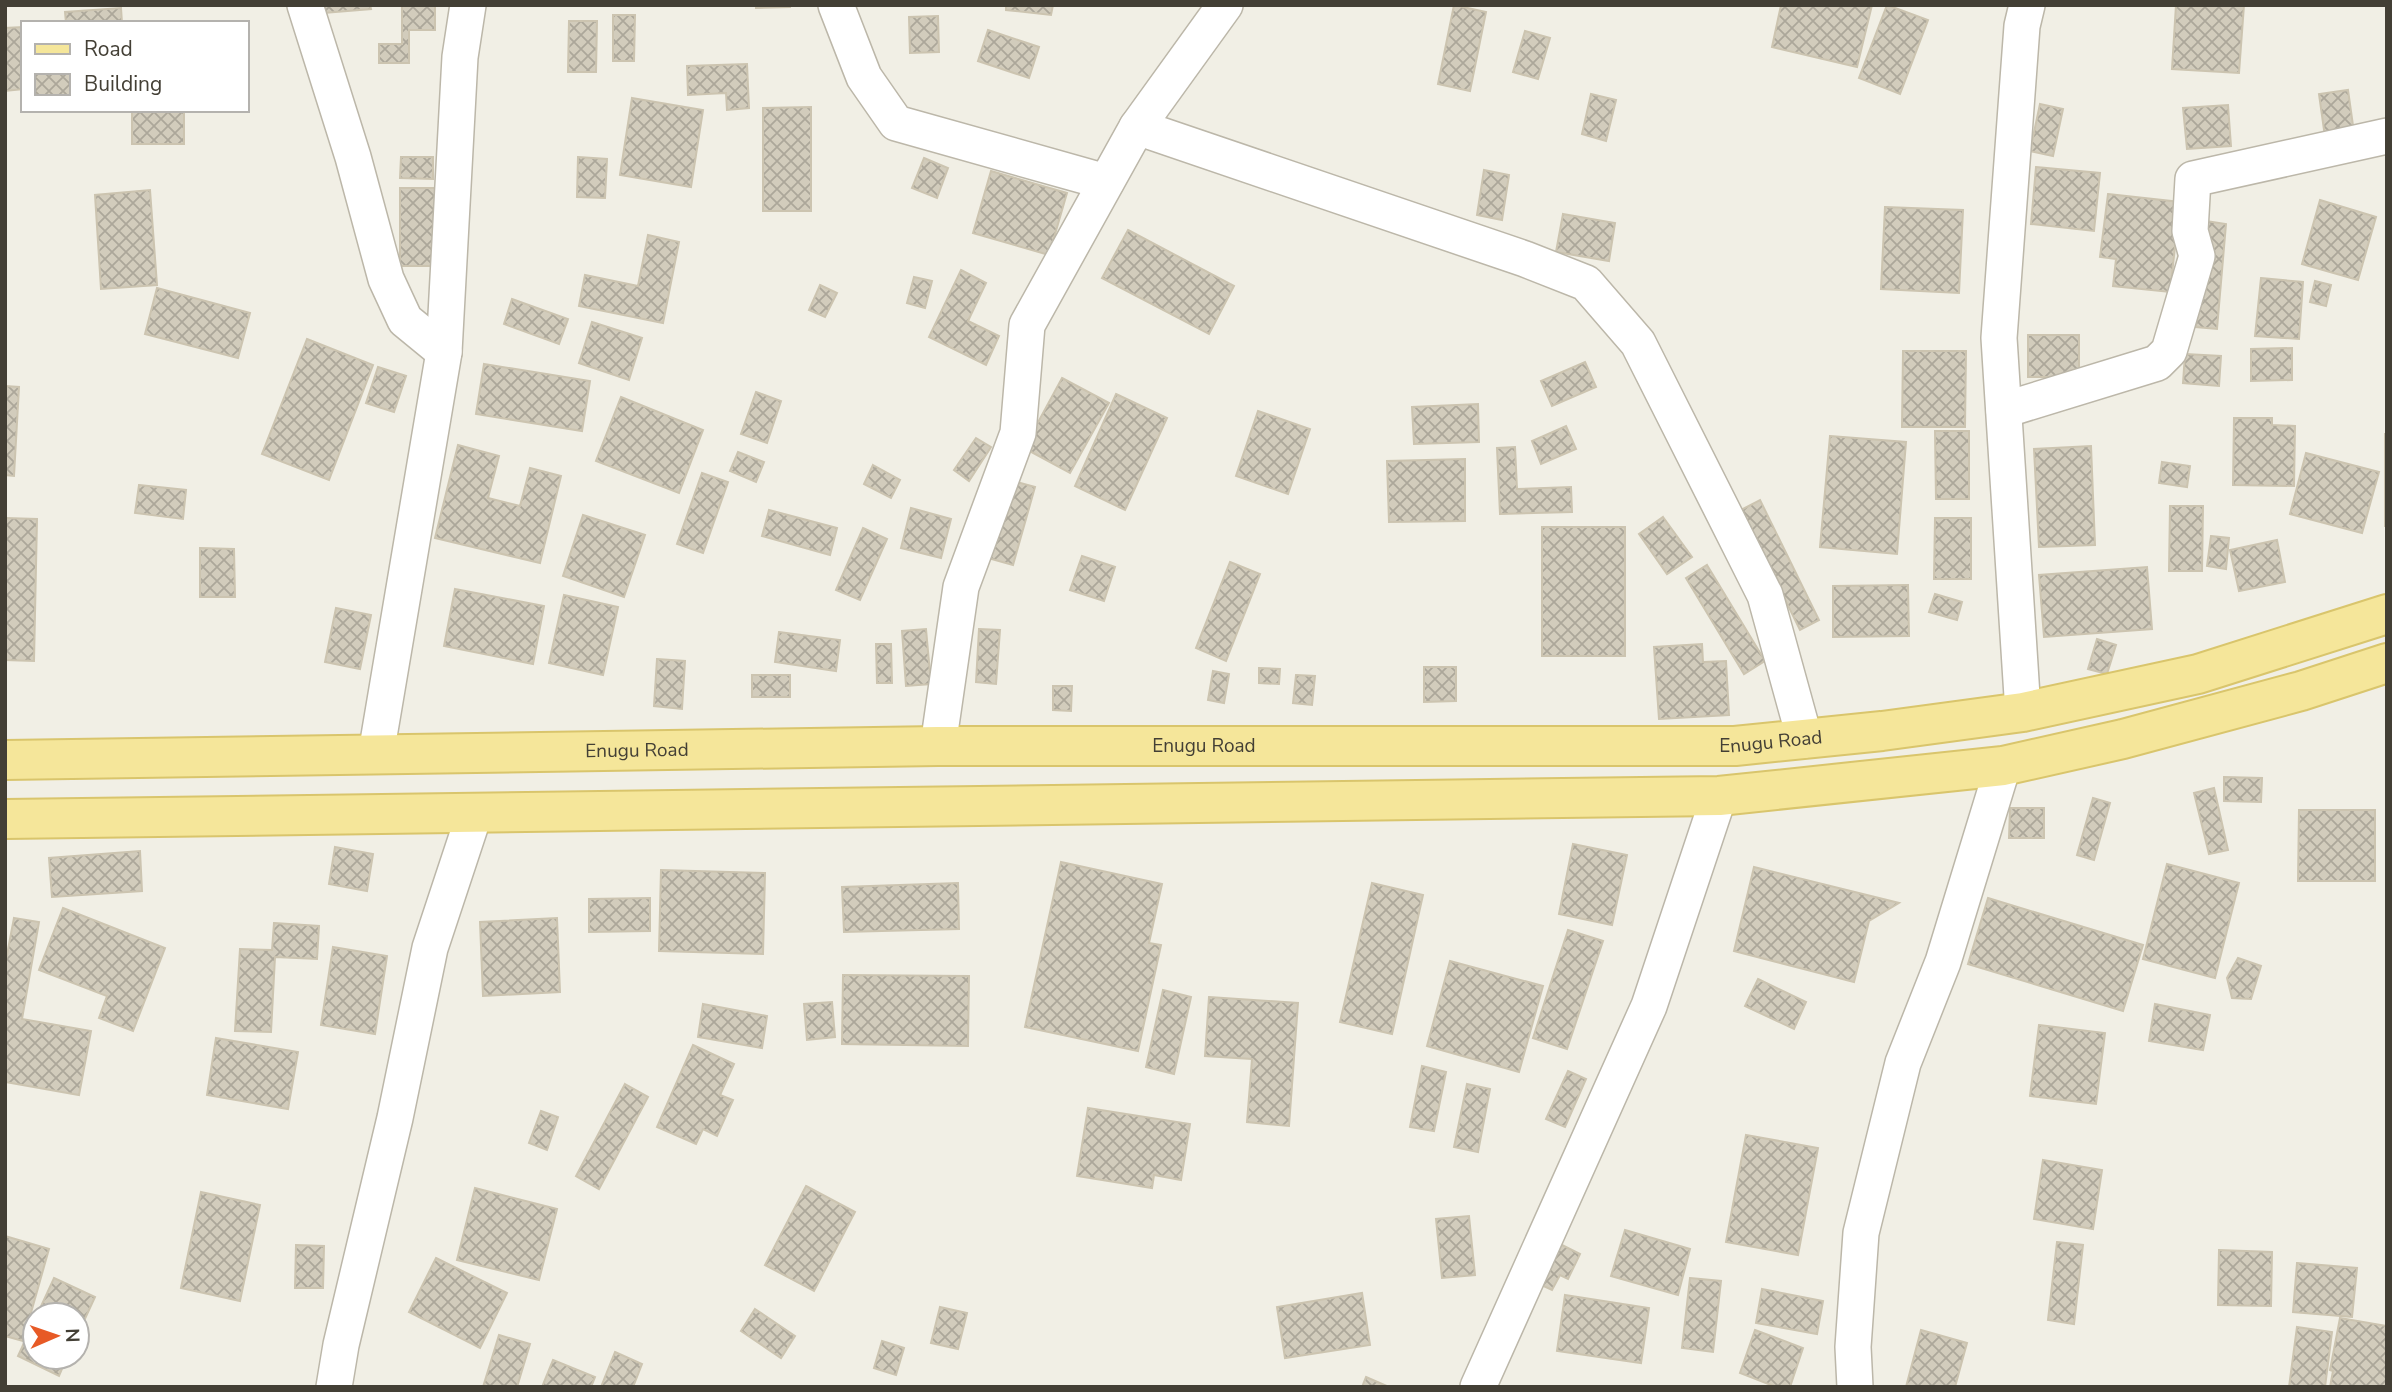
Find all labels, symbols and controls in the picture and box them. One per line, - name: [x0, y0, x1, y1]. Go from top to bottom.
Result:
- legend: [21, 21, 248, 112]
- text: Road: [84, 35, 133, 63]
- text: Building: [84, 70, 162, 98]
- street label: Enugu Road: [1719, 724, 1824, 759]
- street label: Enugu Road: [1152, 733, 1256, 759]
- street label: Enugu Road: [585, 737, 689, 764]
- north arrow: [21, 1301, 91, 1371]
- text: N: [59, 1328, 85, 1343]

